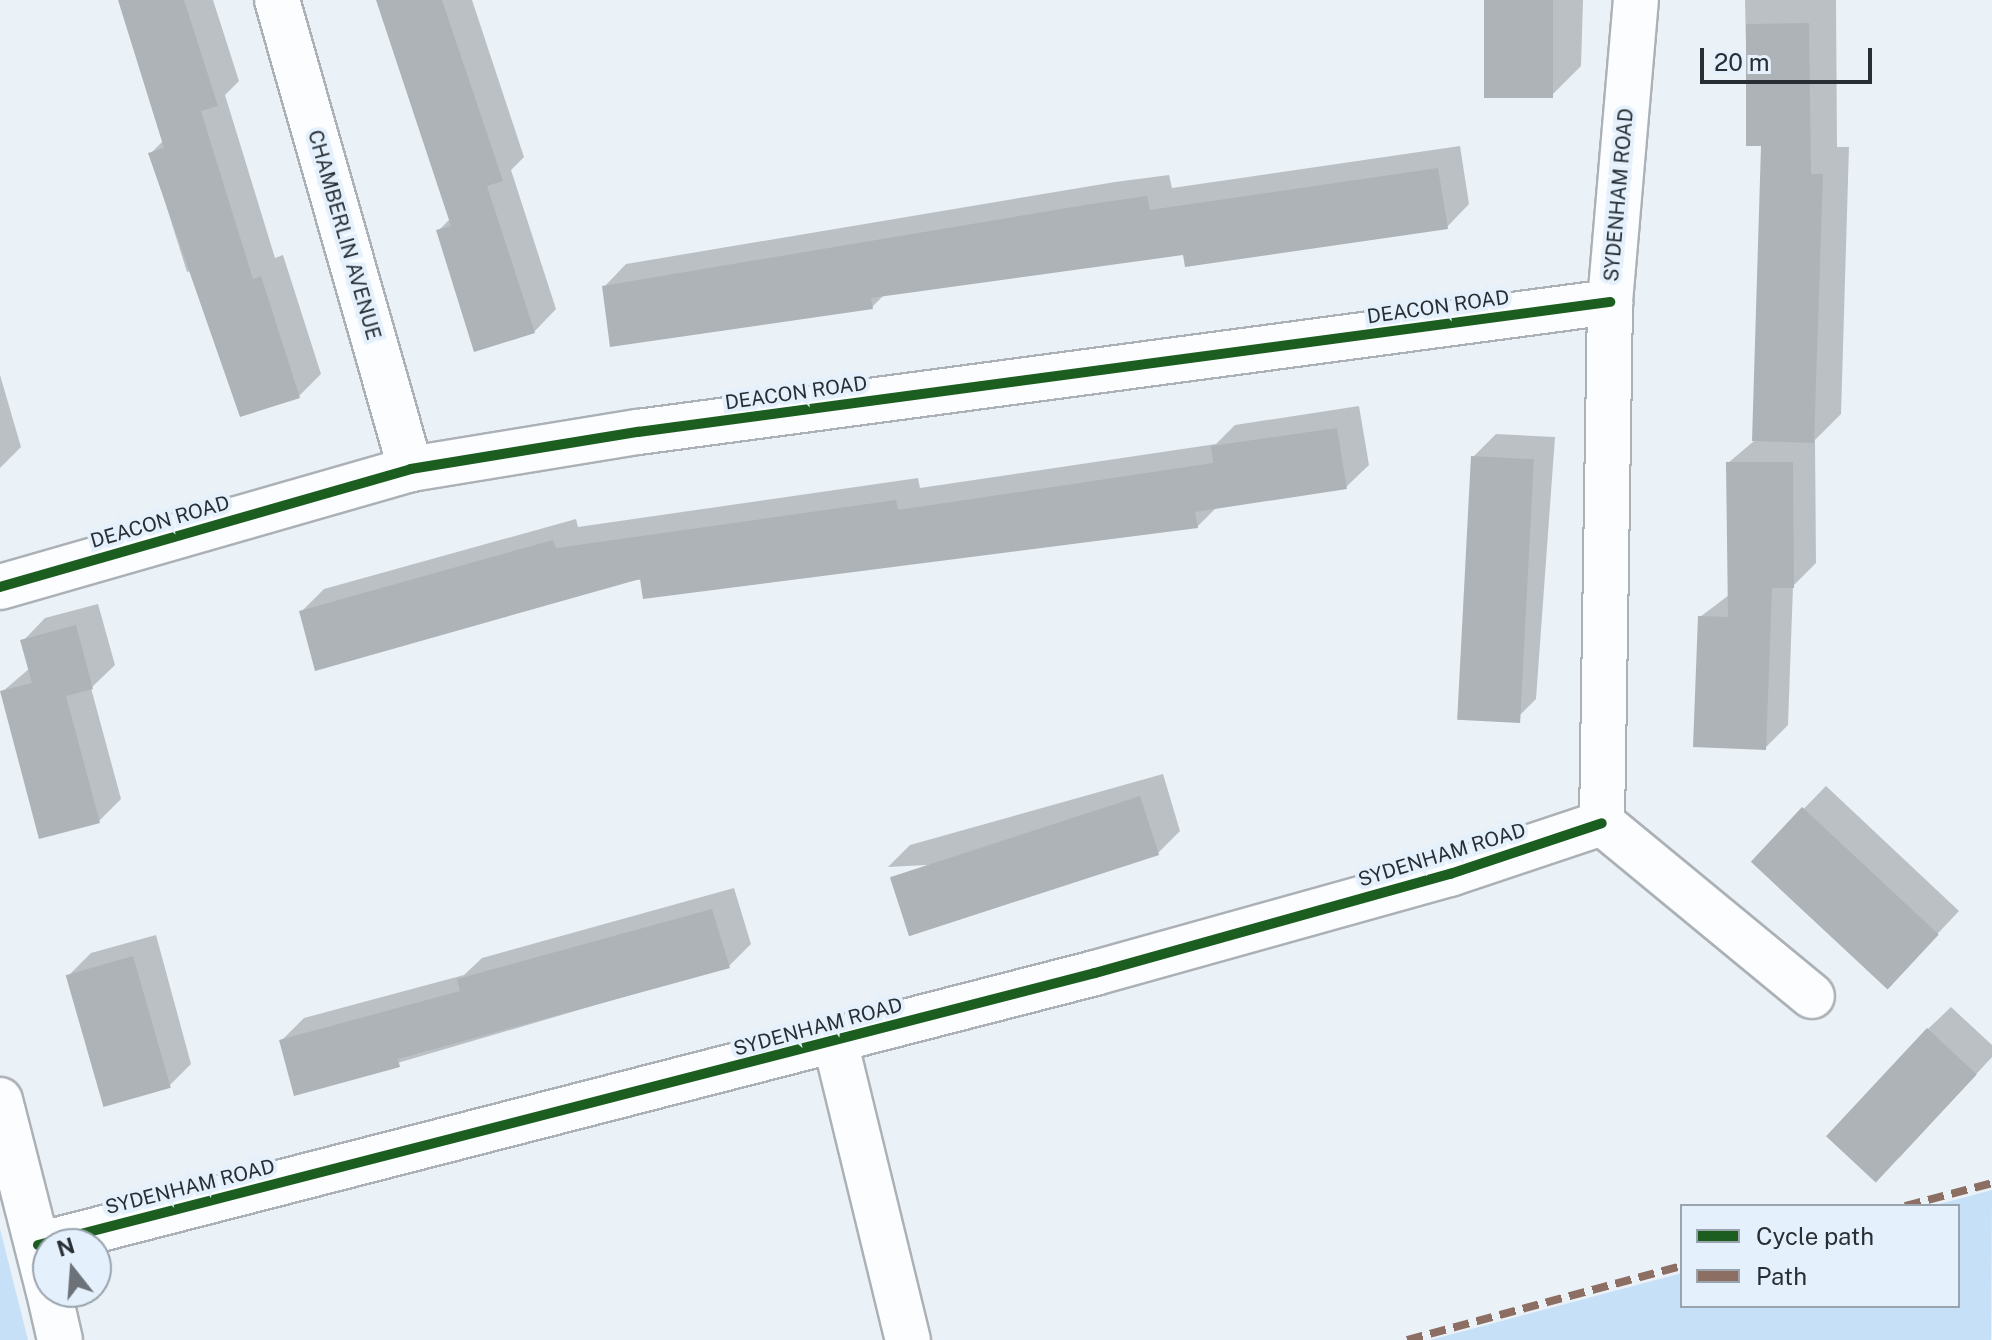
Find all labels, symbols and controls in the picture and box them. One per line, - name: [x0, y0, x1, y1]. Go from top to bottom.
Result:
- scale bar: [1704, 32, 1876, 82]
- text: 20 m: [1714, 48, 1770, 76]
- street label: SYDENHAM ROAD: [1599, 107, 1639, 283]
- street label: CHAMBERLIN AVENUE: [303, 127, 385, 343]
- street label: DEACON ROAD: [1365, 285, 1511, 329]
- street label: DEACON ROAD: [723, 371, 869, 415]
- street label: DEACON ROAD: [88, 491, 232, 553]
- street label: SYDENHAM ROAD: [1355, 818, 1529, 892]
- street label: SYDENHAM ROAD: [731, 993, 905, 1061]
- street label: SYDENHAM ROAD: [103, 1154, 277, 1220]
- legend: [1680, 1204, 1960, 1308]
- text: Cycle path: [1756, 1222, 1874, 1250]
- north arrow: [32, 1228, 112, 1308]
- text: N: [54, 1232, 78, 1262]
- text: Path: [1756, 1262, 1807, 1290]

